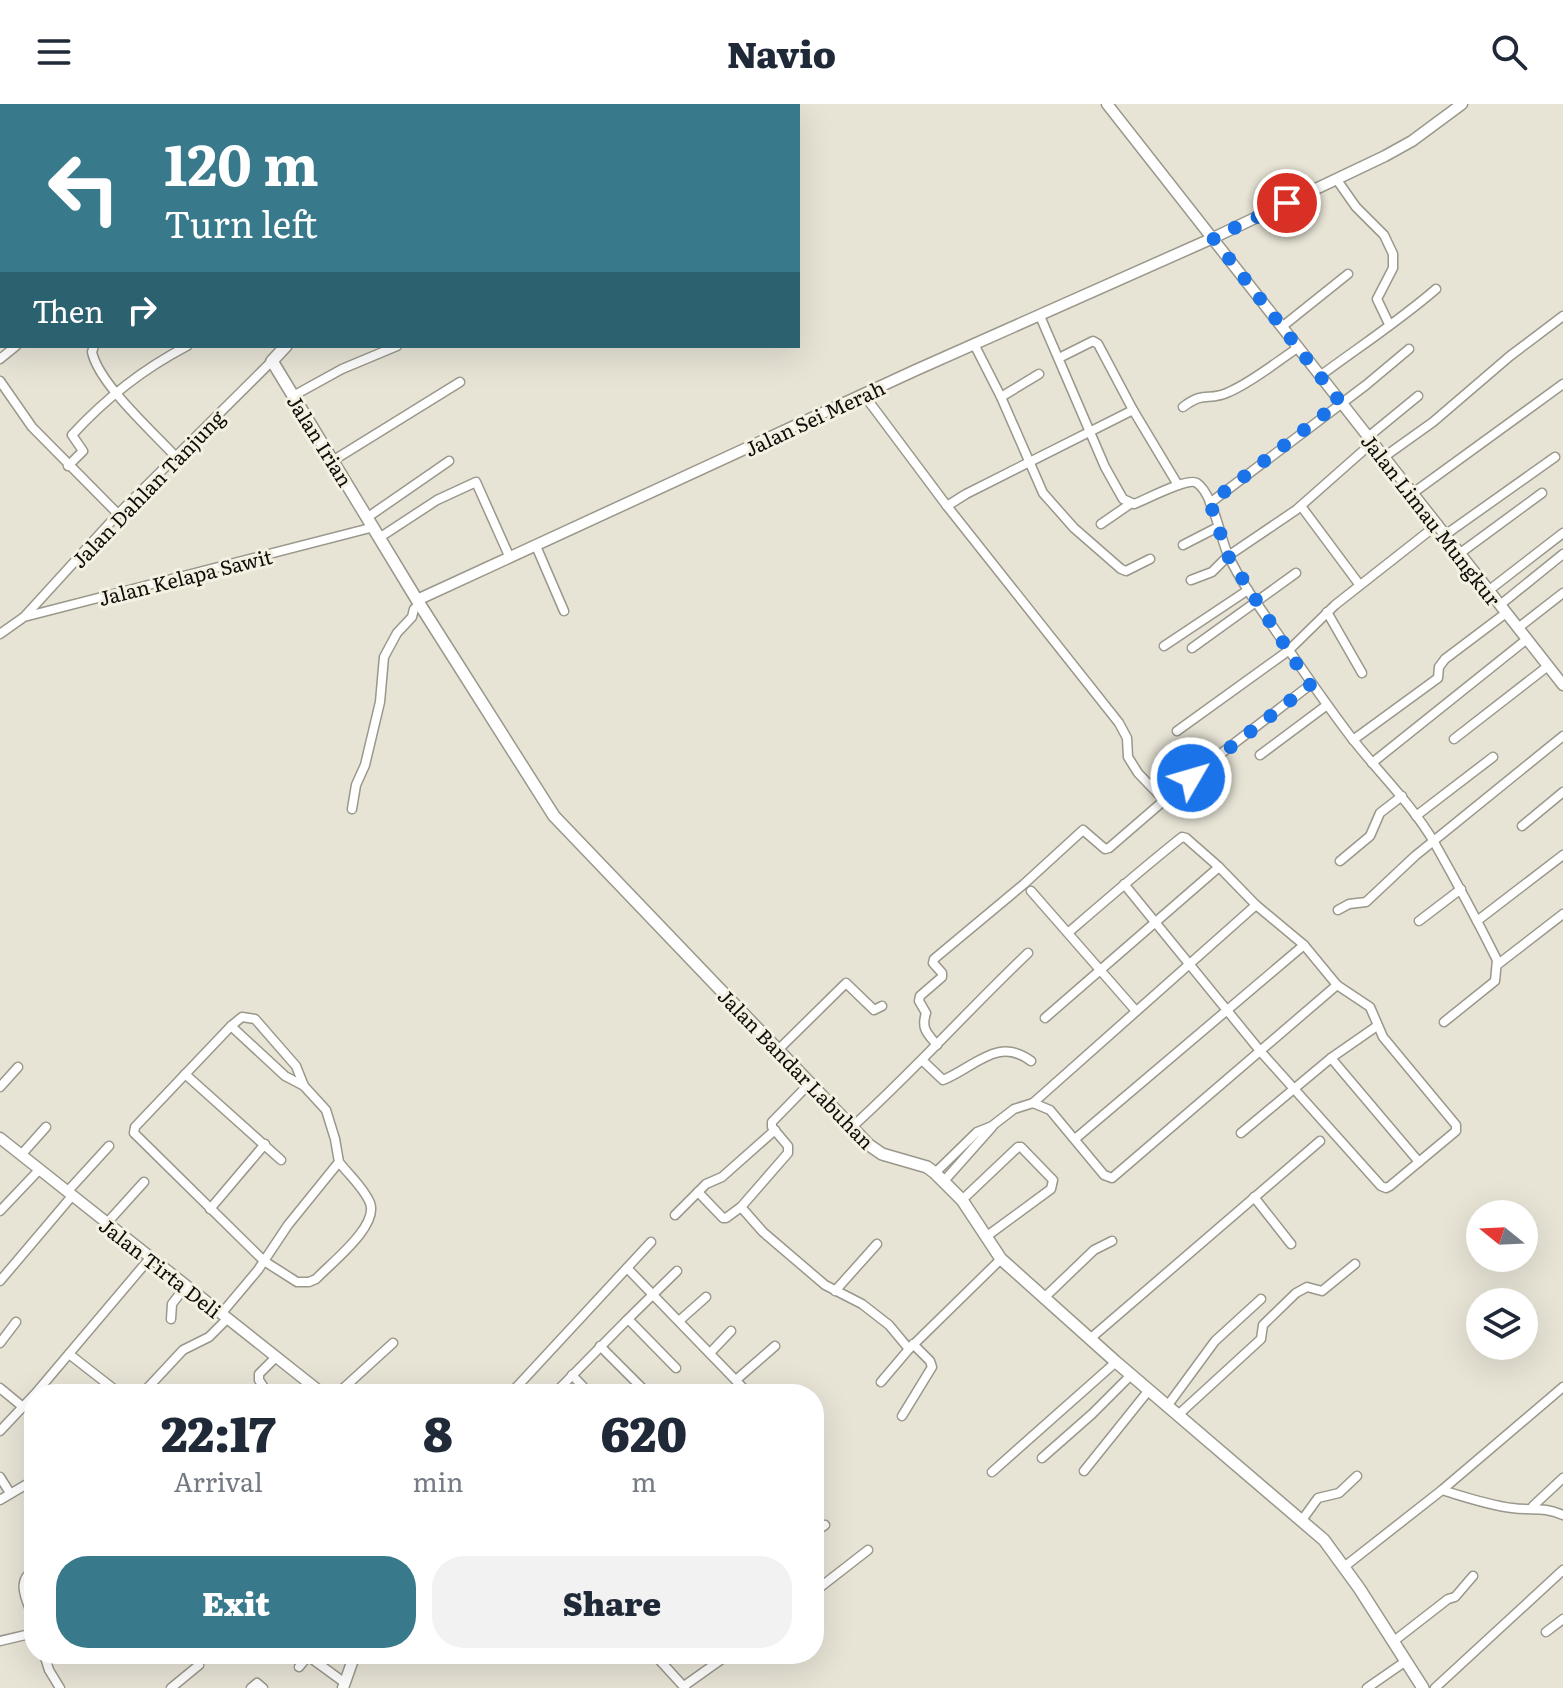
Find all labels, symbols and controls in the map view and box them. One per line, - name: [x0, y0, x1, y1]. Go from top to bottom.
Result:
- text: Navio: [727, 26, 836, 79]
- icon: menu: [32, 30, 76, 74]
- icon: search: [1487, 30, 1531, 74]
- text: 120 m: [164, 120, 319, 203]
- icon: left: [32, 136, 136, 240]
- pin: [1253, 169, 1321, 237]
- icon: arrive: [1265, 181, 1309, 225]
- text: Turn left: [164, 196, 318, 249]
- text: Then: [32, 288, 104, 332]
- icon: right: [120, 288, 164, 332]
- street label: Jalan Sei Merah: [739, 371, 889, 463]
- street label: Jalan Irian: [281, 388, 361, 492]
- street label: Jalan Dahlan Tanjung: [63, 402, 231, 574]
- street label: Jalan Limau Mungkur: [1355, 426, 1509, 612]
- street label: Jalan Kelapa Sawit: [95, 540, 275, 612]
- position arrow: [1149, 736, 1233, 820]
- street label: Jalan Bandar Labuhan: [712, 981, 882, 1155]
- north arrow: [1466, 1200, 1538, 1272]
- map controls: [1466, 1200, 1538, 1360]
- street label: Jalan Tirta Deli: [94, 1210, 229, 1324]
- button: layers: [1466, 1288, 1538, 1360]
- text: 22:17: [161, 1396, 276, 1467]
- text: 8: [423, 1396, 453, 1467]
- text: 620: [600, 1396, 687, 1467]
- text: Arrival: [174, 1461, 263, 1500]
- text: min: [412, 1461, 464, 1500]
- text: m: [631, 1461, 656, 1500]
- button: Exit: [56, 1556, 416, 1648]
- button: Share: [432, 1556, 792, 1648]

